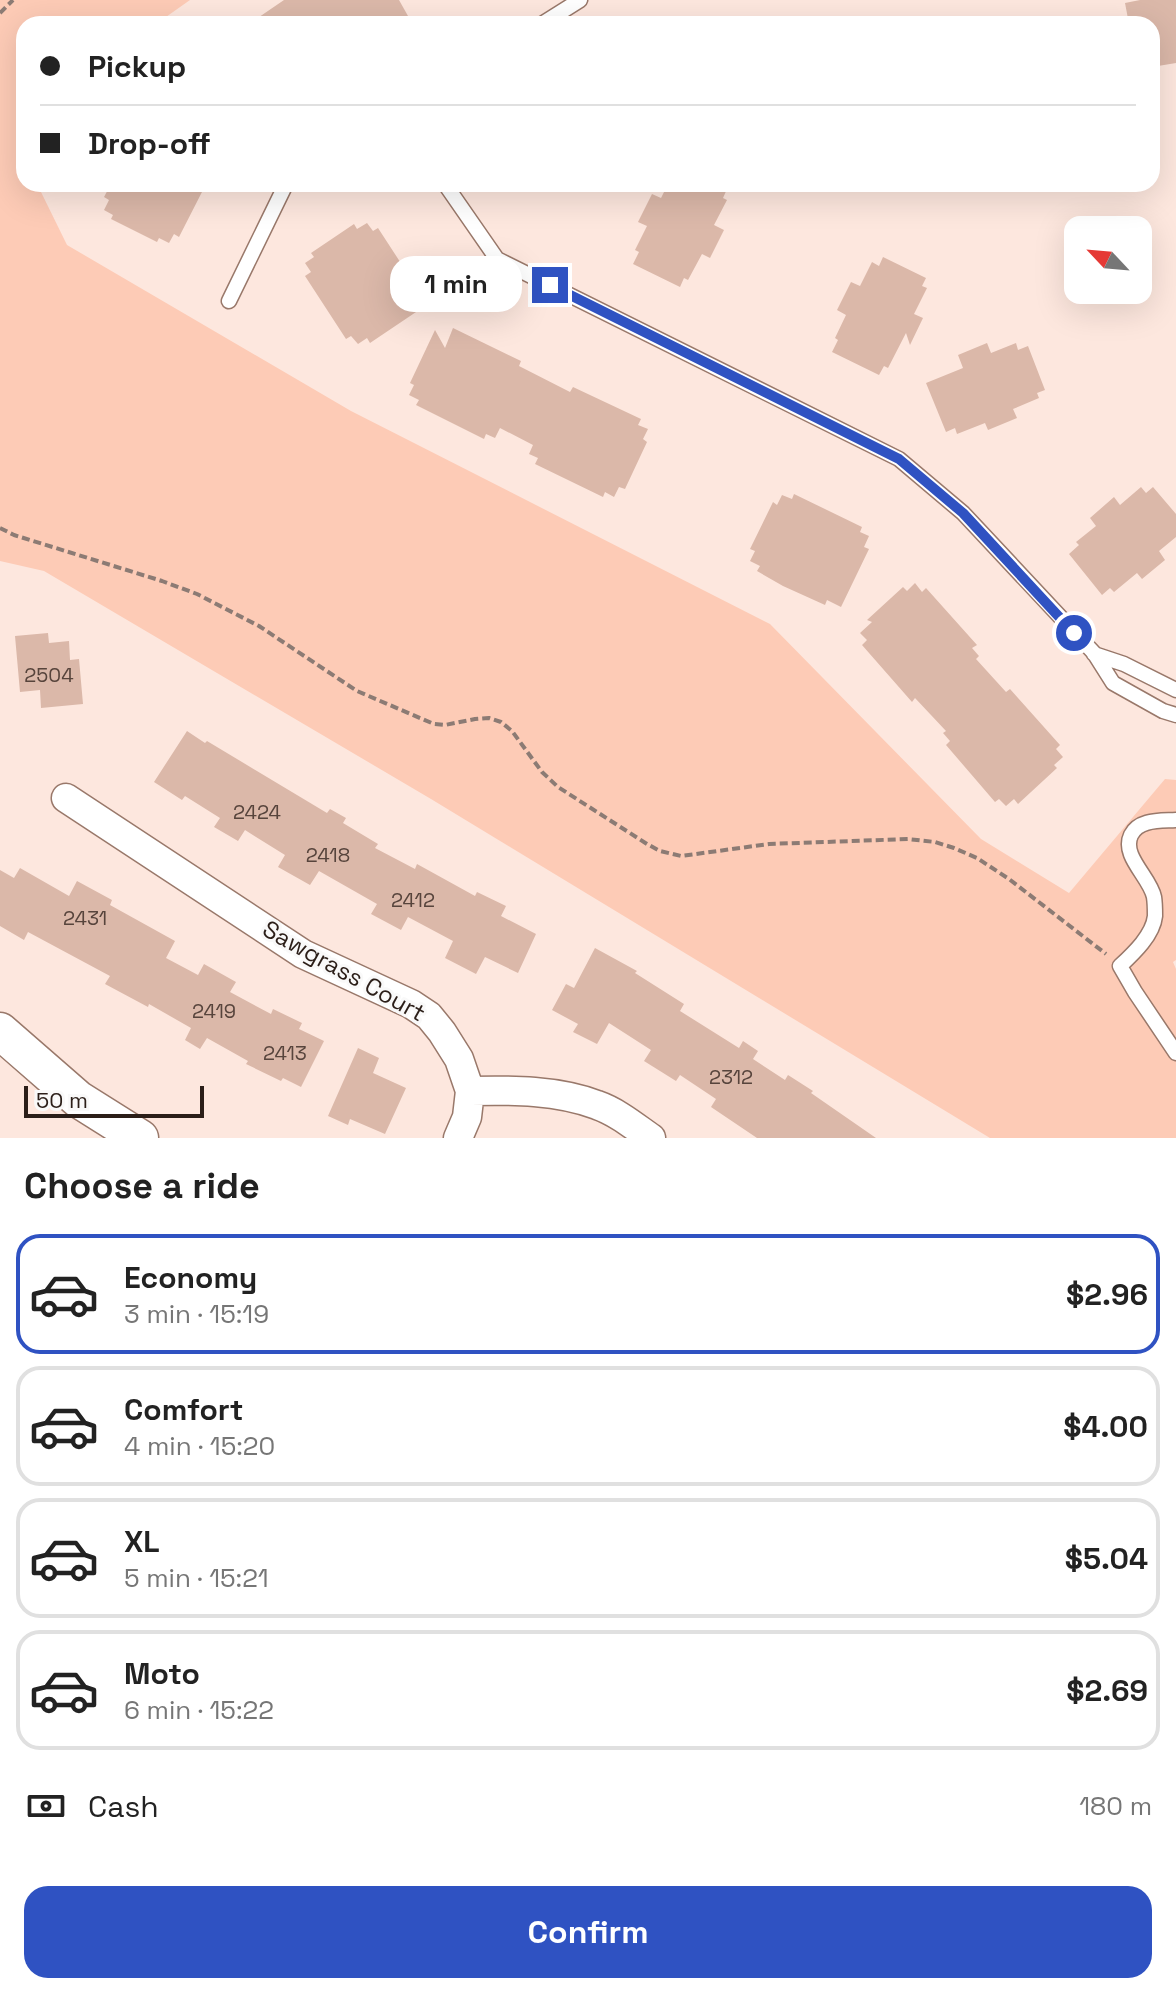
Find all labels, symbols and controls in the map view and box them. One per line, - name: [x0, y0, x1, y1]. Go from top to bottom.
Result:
- text: Pickup: [88, 47, 186, 86]
- text: Drop-off: [88, 124, 211, 163]
- north arrow: [1064, 216, 1152, 304]
- map controls: [1064, 216, 1152, 304]
- callout: 1 min: [390, 257, 522, 313]
- text: 1 min: [424, 267, 488, 301]
- route end: [532, 267, 568, 303]
- route start: [1056, 615, 1092, 651]
- house number: 2504: [24, 662, 74, 688]
- house number: 2424: [233, 799, 281, 825]
- house number: 2418: [306, 842, 350, 868]
- house number: 2412: [391, 887, 435, 913]
- house number: 2431: [63, 905, 107, 931]
- street label: Sawgrass Court: [257, 913, 431, 1028]
- house number: 2419: [192, 998, 236, 1024]
- house number: 2413: [263, 1040, 307, 1066]
- house number: 2312: [709, 1064, 753, 1090]
- scale bar: [24, 1082, 204, 1118]
- text: 50 m: [36, 1086, 88, 1114]
- text: Choose a ride: [24, 1163, 260, 1209]
- icon: car: [28, 1258, 100, 1330]
- text: Economy: [124, 1258, 257, 1297]
- text: $2.96: [1066, 1275, 1148, 1314]
- text: 3 min · 15:19: [124, 1297, 269, 1331]
- icon: car: [28, 1390, 100, 1462]
- text: Comfort: [124, 1390, 243, 1429]
- text: $4.00: [1063, 1407, 1148, 1446]
- text: 4 min · 15:20: [124, 1429, 275, 1463]
- icon: car: [28, 1522, 100, 1594]
- text: XL: [124, 1522, 160, 1561]
- text: $5.04: [1065, 1539, 1148, 1578]
- text: 5 min · 15:21: [124, 1561, 269, 1595]
- icon: car: [28, 1654, 100, 1726]
- text: Moto: [124, 1654, 200, 1693]
- text: $2.69: [1066, 1671, 1148, 1710]
- text: 6 min · 15:22: [124, 1693, 274, 1727]
- icon: cash: [24, 1784, 68, 1828]
- text: Cash: [88, 1787, 159, 1826]
- text: 180 m: [1079, 1789, 1152, 1823]
- button: Confirm: [24, 1886, 1152, 1978]

